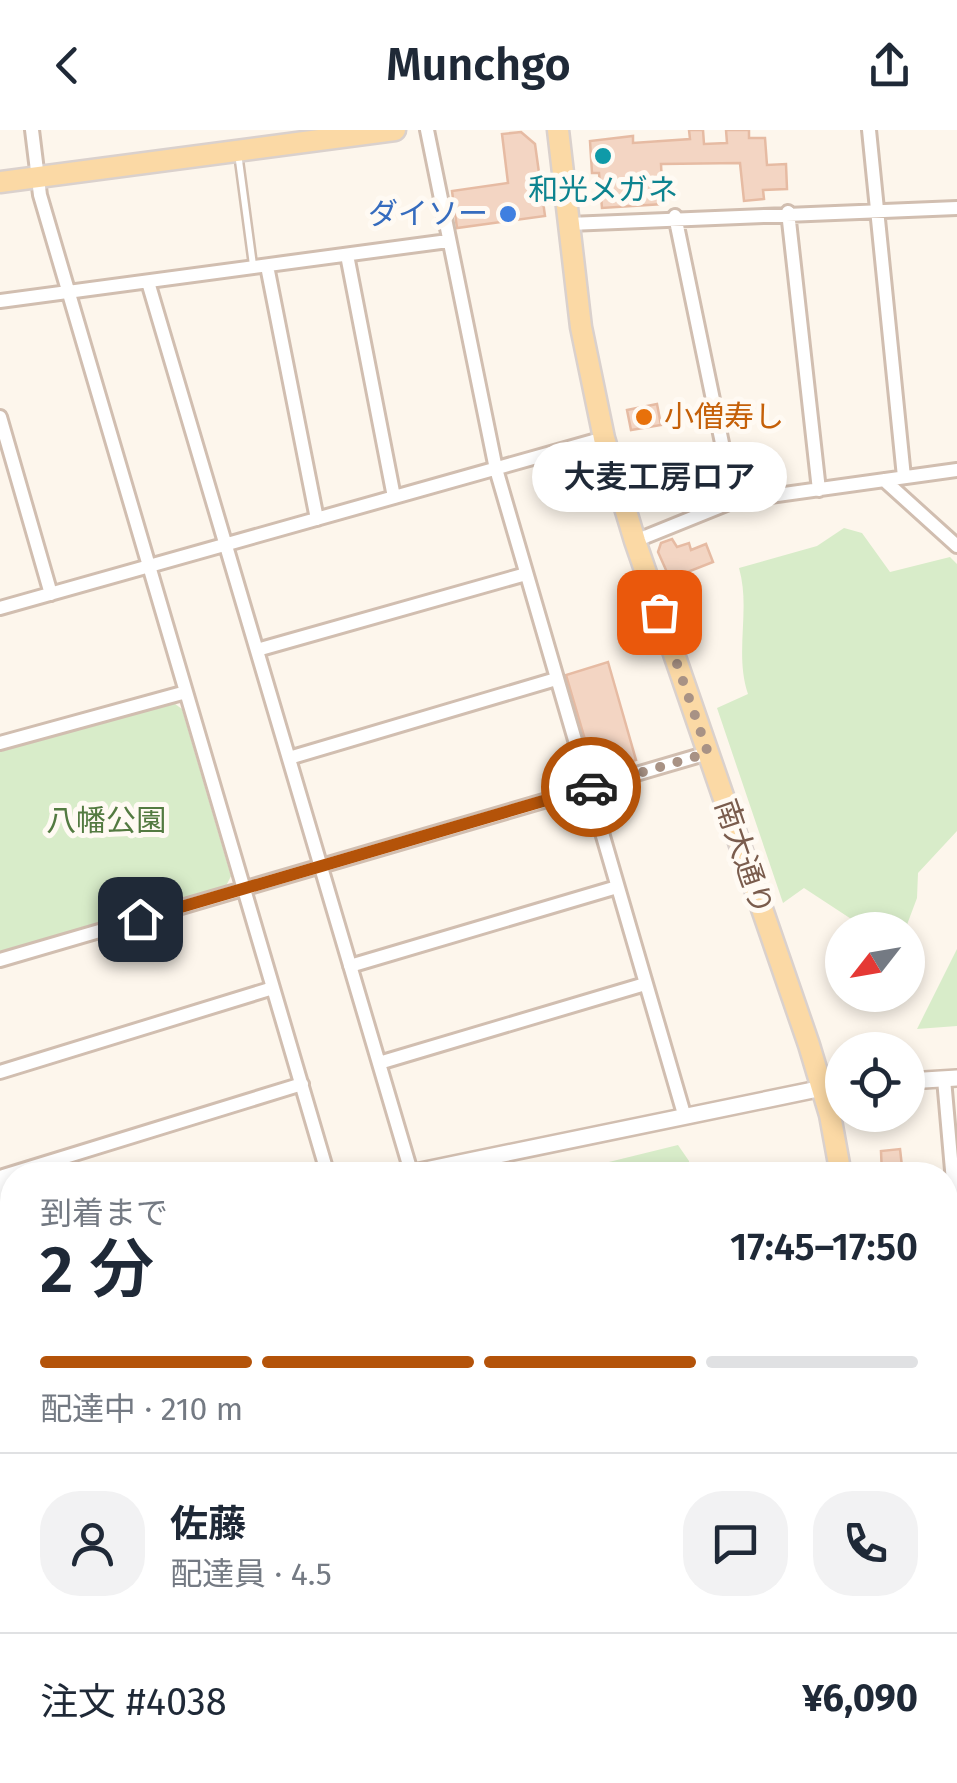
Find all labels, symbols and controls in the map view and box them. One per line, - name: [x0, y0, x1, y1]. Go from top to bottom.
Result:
- icon: back: [40, 38, 95, 93]
- text: Munchgo: [386, 38, 571, 92]
- icon: share: [862, 38, 917, 93]
- marker: 和光メガネ: [592, 145, 614, 167]
- place label: 和光メガネ: [528, 172, 678, 208]
- place label: ダイソー: [368, 196, 488, 232]
- marker: ダイソー: [497, 203, 519, 225]
- place label: 小僧寿し: [664, 399, 784, 435]
- marker: 小僧寿し: [633, 406, 655, 428]
- callout: 大麦工房ロア: [532, 442, 786, 512]
- text: 大麦工房ロア: [563, 458, 756, 496]
- pin: [617, 570, 702, 655]
- icon: bag: [632, 585, 687, 640]
- courier: [541, 737, 641, 837]
- icon: car: [564, 760, 619, 815]
- street label: 南大通り: [707, 794, 781, 920]
- park label: 八幡公園: [46, 803, 166, 839]
- pin: [98, 877, 183, 962]
- icon: home: [113, 892, 168, 947]
- north arrow: [825, 912, 925, 1012]
- map controls: [825, 912, 925, 1132]
- button: locate: [825, 1032, 925, 1132]
- text: 到着まで: [40, 1194, 168, 1232]
- text: 17:45–17:50: [730, 1224, 918, 1270]
- text: 2 分: [40, 1231, 154, 1309]
- text: 配達中 · 210 m: [40, 1390, 243, 1428]
- button: person: [40, 1491, 145, 1596]
- button: chat: [683, 1491, 788, 1596]
- button: phone: [813, 1491, 918, 1596]
- text: 佐藤: [170, 1501, 246, 1547]
- text: 配達員 · 4.5: [170, 1555, 332, 1593]
- text: ¥6,090: [802, 1675, 918, 1721]
- text: 注文 #4038: [40, 1679, 227, 1725]

